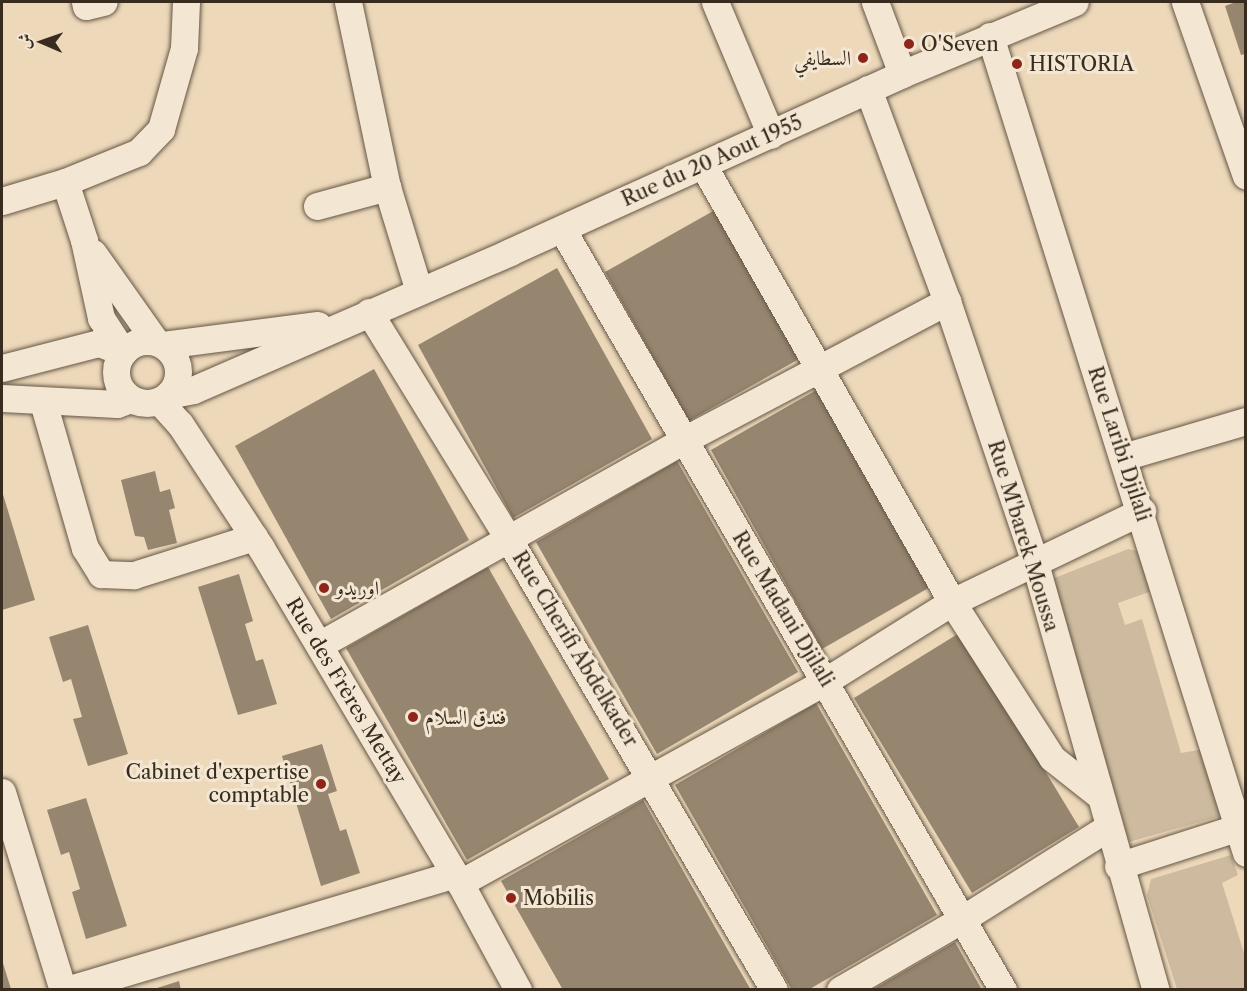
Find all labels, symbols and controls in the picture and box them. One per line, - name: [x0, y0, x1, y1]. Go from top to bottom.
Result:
- north arrow: [12, 12, 72, 72]
- place label: O'Seven: [921, 32, 999, 56]
- text: ش: [14, 33, 34, 50]
- marker: O'Seven: [902, 37, 916, 51]
- place label: السطايفي: [794, 46, 851, 70]
- marker: السطايفي: [856, 51, 870, 65]
- place label: HISTORIA: [1029, 52, 1134, 76]
- marker: HISTORIA: [1010, 57, 1024, 71]
- street label: Rue du 20 Aout 1955: [618, 110, 806, 212]
- street label: Rue Laribi Djilali: [1083, 363, 1155, 525]
- street label: Rue M'barek Moussa: [982, 437, 1064, 635]
- street label: Rue Madani Djilali: [727, 527, 839, 691]
- street label: Rue Cherifi Abdelkader: [507, 546, 643, 752]
- place label: اوريدو: [336, 576, 379, 600]
- marker: اوريدو: [317, 581, 331, 595]
- street label: Rue des Frères Mettay: [281, 594, 411, 788]
- place label: فندق السلام: [425, 705, 506, 729]
- marker: فندق السلام: [406, 710, 420, 724]
- place label: Cabinet d'expertise comptable: [125, 760, 309, 807]
- marker: Cabinet d'expertise comptable: [314, 777, 328, 791]
- place label: Mobilis: [523, 886, 594, 910]
- marker: Mobilis: [504, 891, 518, 905]

